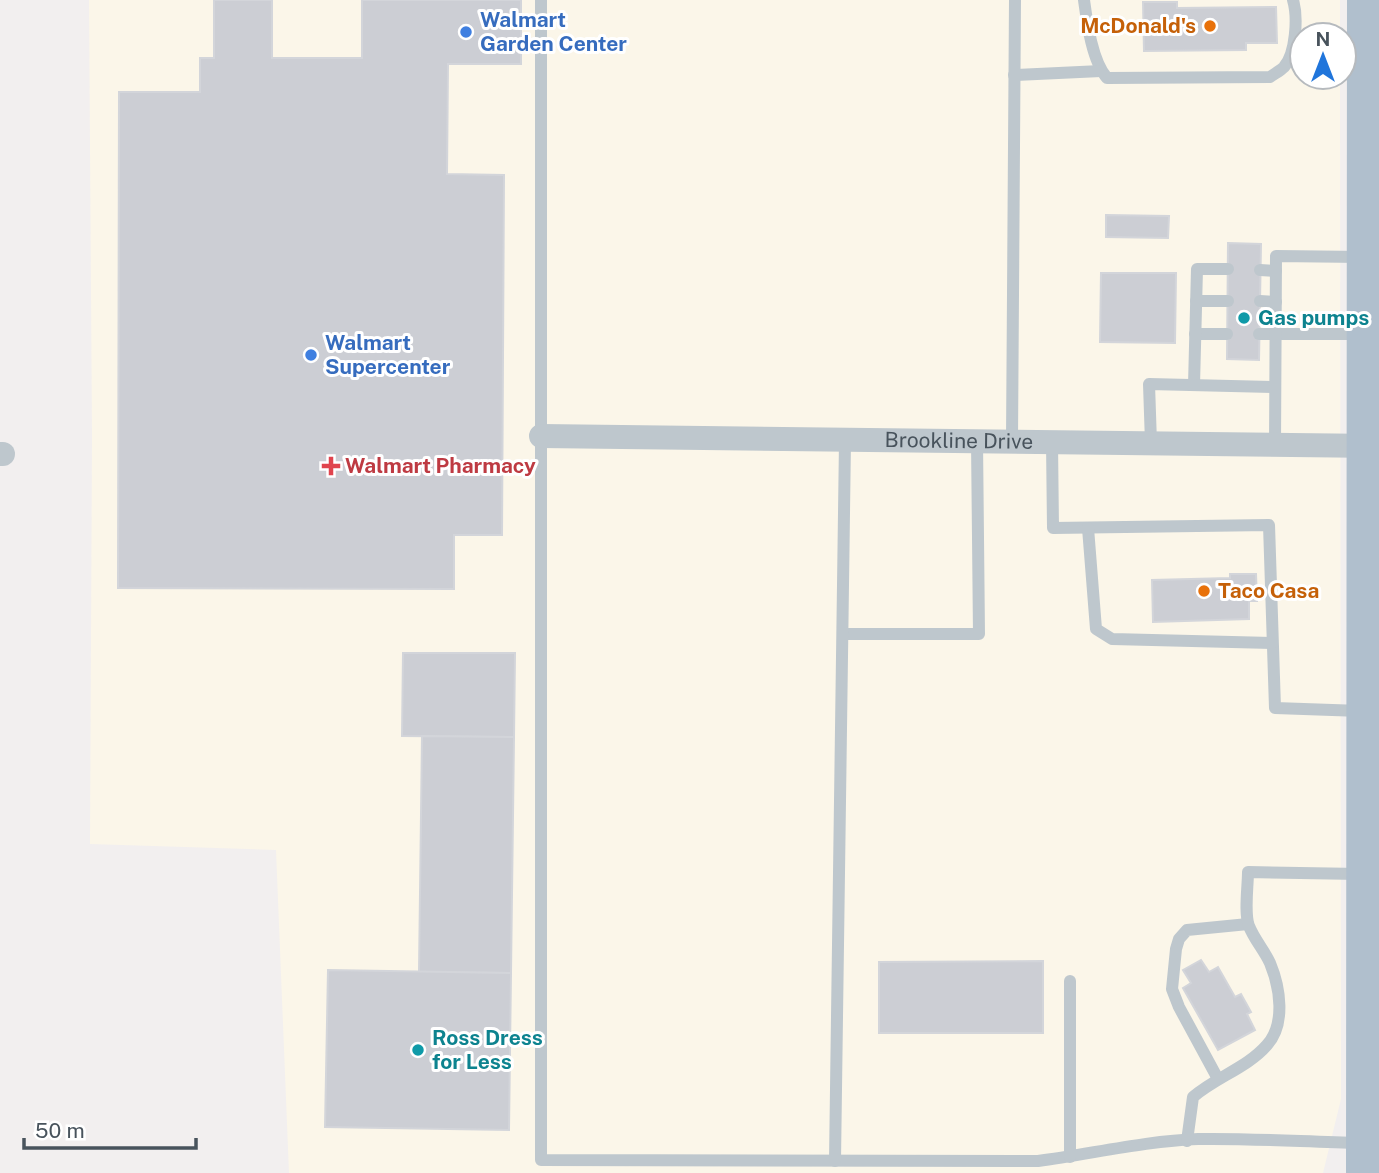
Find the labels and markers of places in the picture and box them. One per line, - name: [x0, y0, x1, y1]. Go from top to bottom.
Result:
- place label: Walmart Garden Center: [480, 7, 627, 56]
- place label: McDonald's: [1080, 13, 1196, 38]
- marker: McDonald's: [1202, 18, 1218, 34]
- marker: Walmart Garden Center: [458, 24, 474, 40]
- place label: Gas pumps: [1258, 305, 1369, 330]
- marker: Gas pumps: [1236, 310, 1252, 326]
- place label: Walmart Supercenter: [325, 330, 451, 379]
- marker: Walmart Supercenter: [303, 347, 319, 363]
- place label: Walmart Pharmacy: [345, 453, 536, 478]
- marker: Walmart Pharmacy: [323, 458, 339, 474]
- place label: Taco Casa: [1218, 578, 1319, 603]
- marker: Taco Casa: [1196, 583, 1212, 599]
- place label: Ross Dress for Less: [432, 1025, 543, 1074]
- marker: Ross Dress for Less: [410, 1042, 426, 1058]

